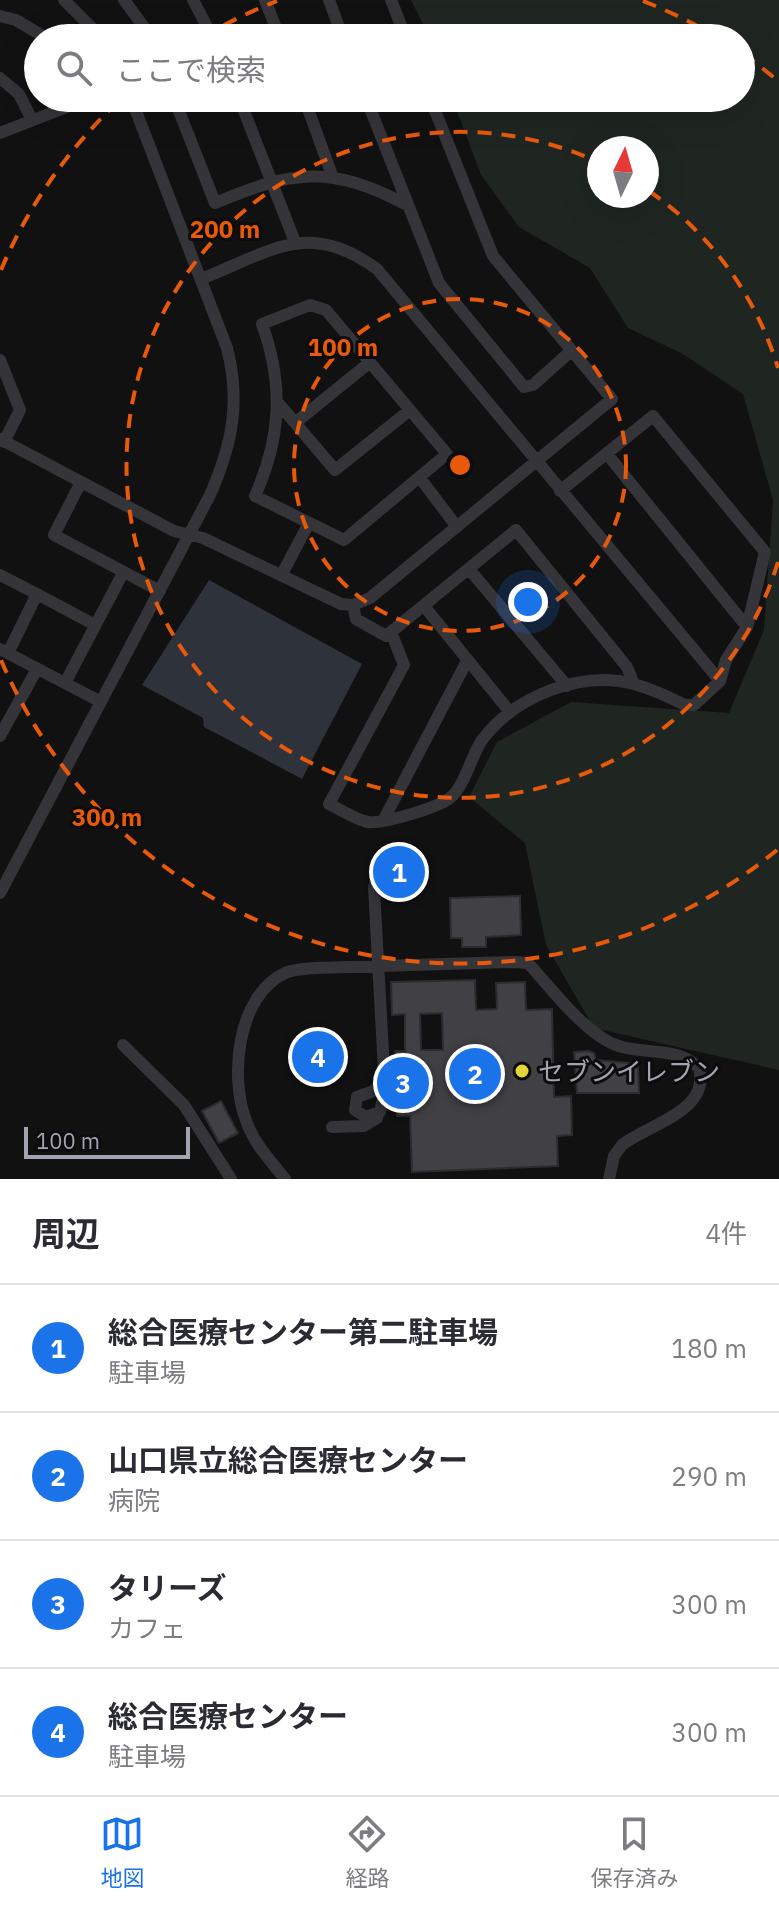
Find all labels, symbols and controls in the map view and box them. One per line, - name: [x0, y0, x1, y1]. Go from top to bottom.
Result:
- search box: [24, 24, 755, 112]
- icon: search: [52, 46, 96, 90]
- text: ここで検索: [116, 50, 266, 89]
- north arrow: [587, 136, 659, 208]
- text: 200 m: [190, 213, 260, 245]
- text: 100 m: [308, 331, 378, 363]
- centre of rings: [446, 451, 474, 479]
- your location: [508, 582, 548, 622]
- text: 300 m: [72, 801, 142, 833]
- pin: 1: [373, 842, 425, 902]
- pin: 4: [292, 1027, 344, 1087]
- pin: 2: [449, 1044, 501, 1104]
- pin: 3: [377, 1053, 429, 1113]
- place label: セブンイレブン: [538, 1054, 720, 1088]
- marker: セブンイレブン: [513, 1062, 531, 1080]
- scale bar: [24, 1123, 190, 1159]
- text: 100 m: [36, 1126, 100, 1155]
- text: 周辺: [32, 1211, 100, 1255]
- text: 4件: [705, 1216, 747, 1250]
- text: 総合医療センター第二駐車場: [108, 1312, 498, 1351]
- text: 1: [50, 1331, 66, 1365]
- text: 180 m: [671, 1331, 747, 1365]
- text: 駐車場: [108, 1355, 186, 1389]
- text: 山口県立総合医療センター: [108, 1440, 468, 1479]
- text: 2: [50, 1459, 66, 1493]
- text: 290 m: [671, 1459, 747, 1493]
- text: 病院: [108, 1483, 160, 1517]
- text: タリーズ: [108, 1568, 227, 1607]
- text: 3: [50, 1587, 66, 1621]
- text: 300 m: [671, 1587, 747, 1621]
- text: カフェ: [108, 1611, 186, 1645]
- text: 総合医療センター: [108, 1696, 348, 1735]
- text: 4: [50, 1715, 66, 1749]
- text: 300 m: [671, 1715, 747, 1749]
- text: 駐車場: [108, 1739, 186, 1773]
- tab: 地図: [100, 1812, 145, 1892]
- tab: 経路: [345, 1812, 390, 1892]
- tab: 保存済み: [590, 1812, 679, 1892]

